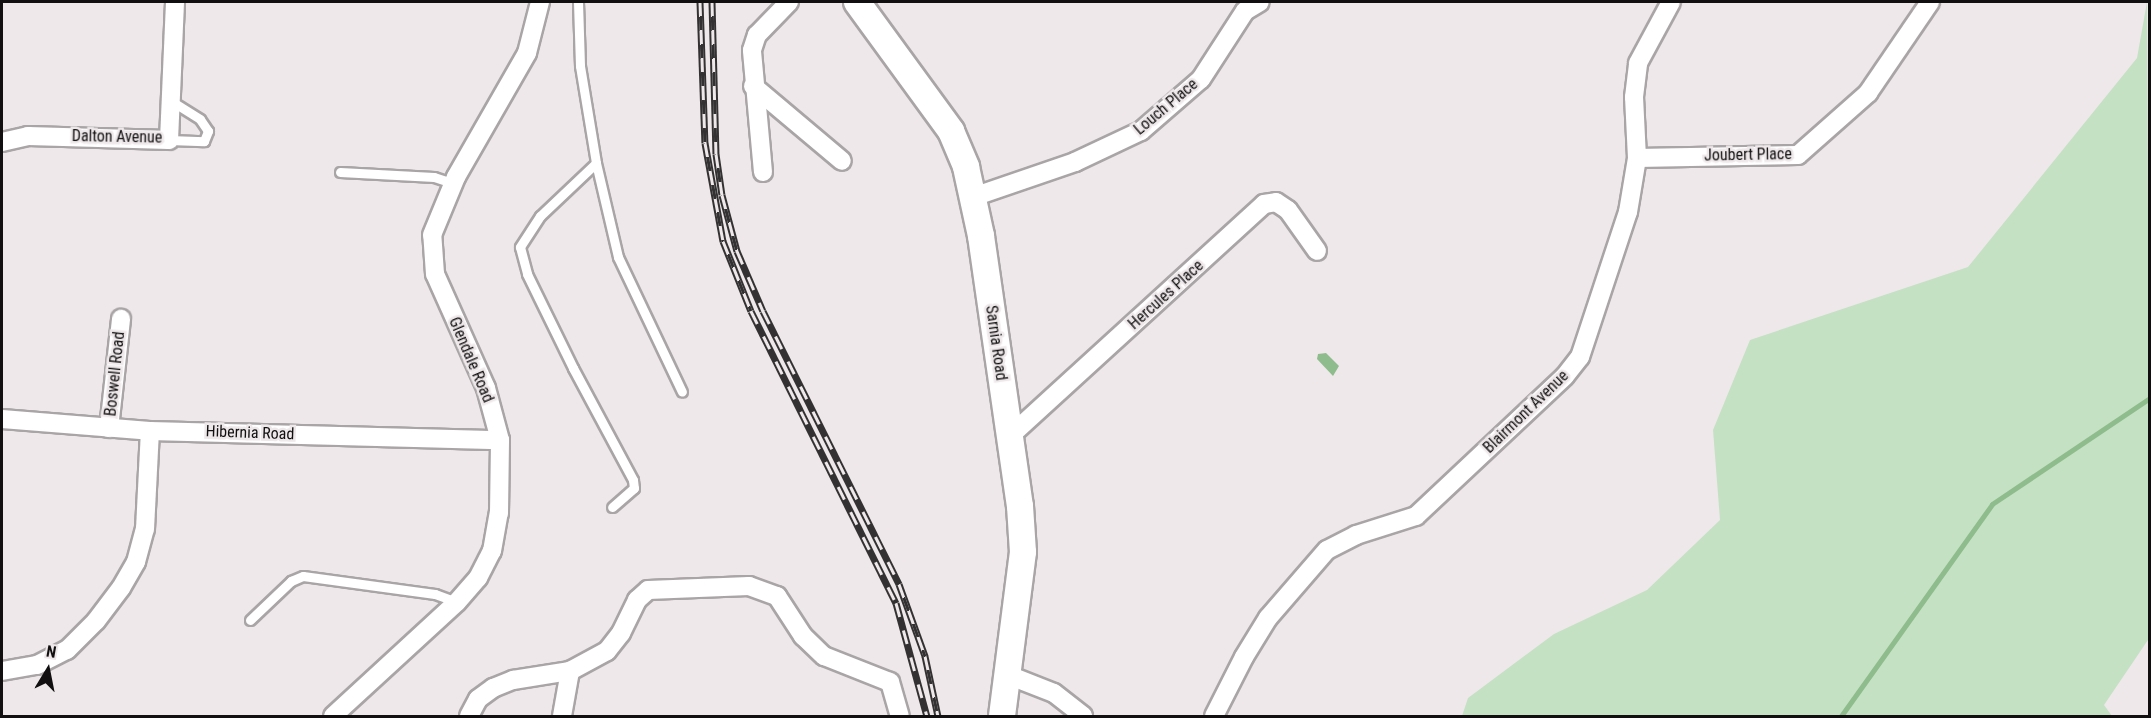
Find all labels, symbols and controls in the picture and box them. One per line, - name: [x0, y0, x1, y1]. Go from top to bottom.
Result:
- street label: Louch Place: [1130, 75, 1202, 139]
- street label: Dalton Avenue: [72, 127, 162, 147]
- street label: Joubert Place: [1704, 145, 1792, 165]
- street label: Hercules Place: [1124, 256, 1208, 334]
- street label: Sarnia Road: [981, 304, 1011, 382]
- street label: Glendale Road: [444, 314, 498, 406]
- street label: Boswell Road: [101, 331, 129, 417]
- street label: Blairmont Avenue: [1479, 367, 1573, 457]
- street label: Hibernia Road: [205, 422, 295, 444]
- north arrow: [18, 640, 78, 700]
- text: N: [45, 642, 58, 662]

